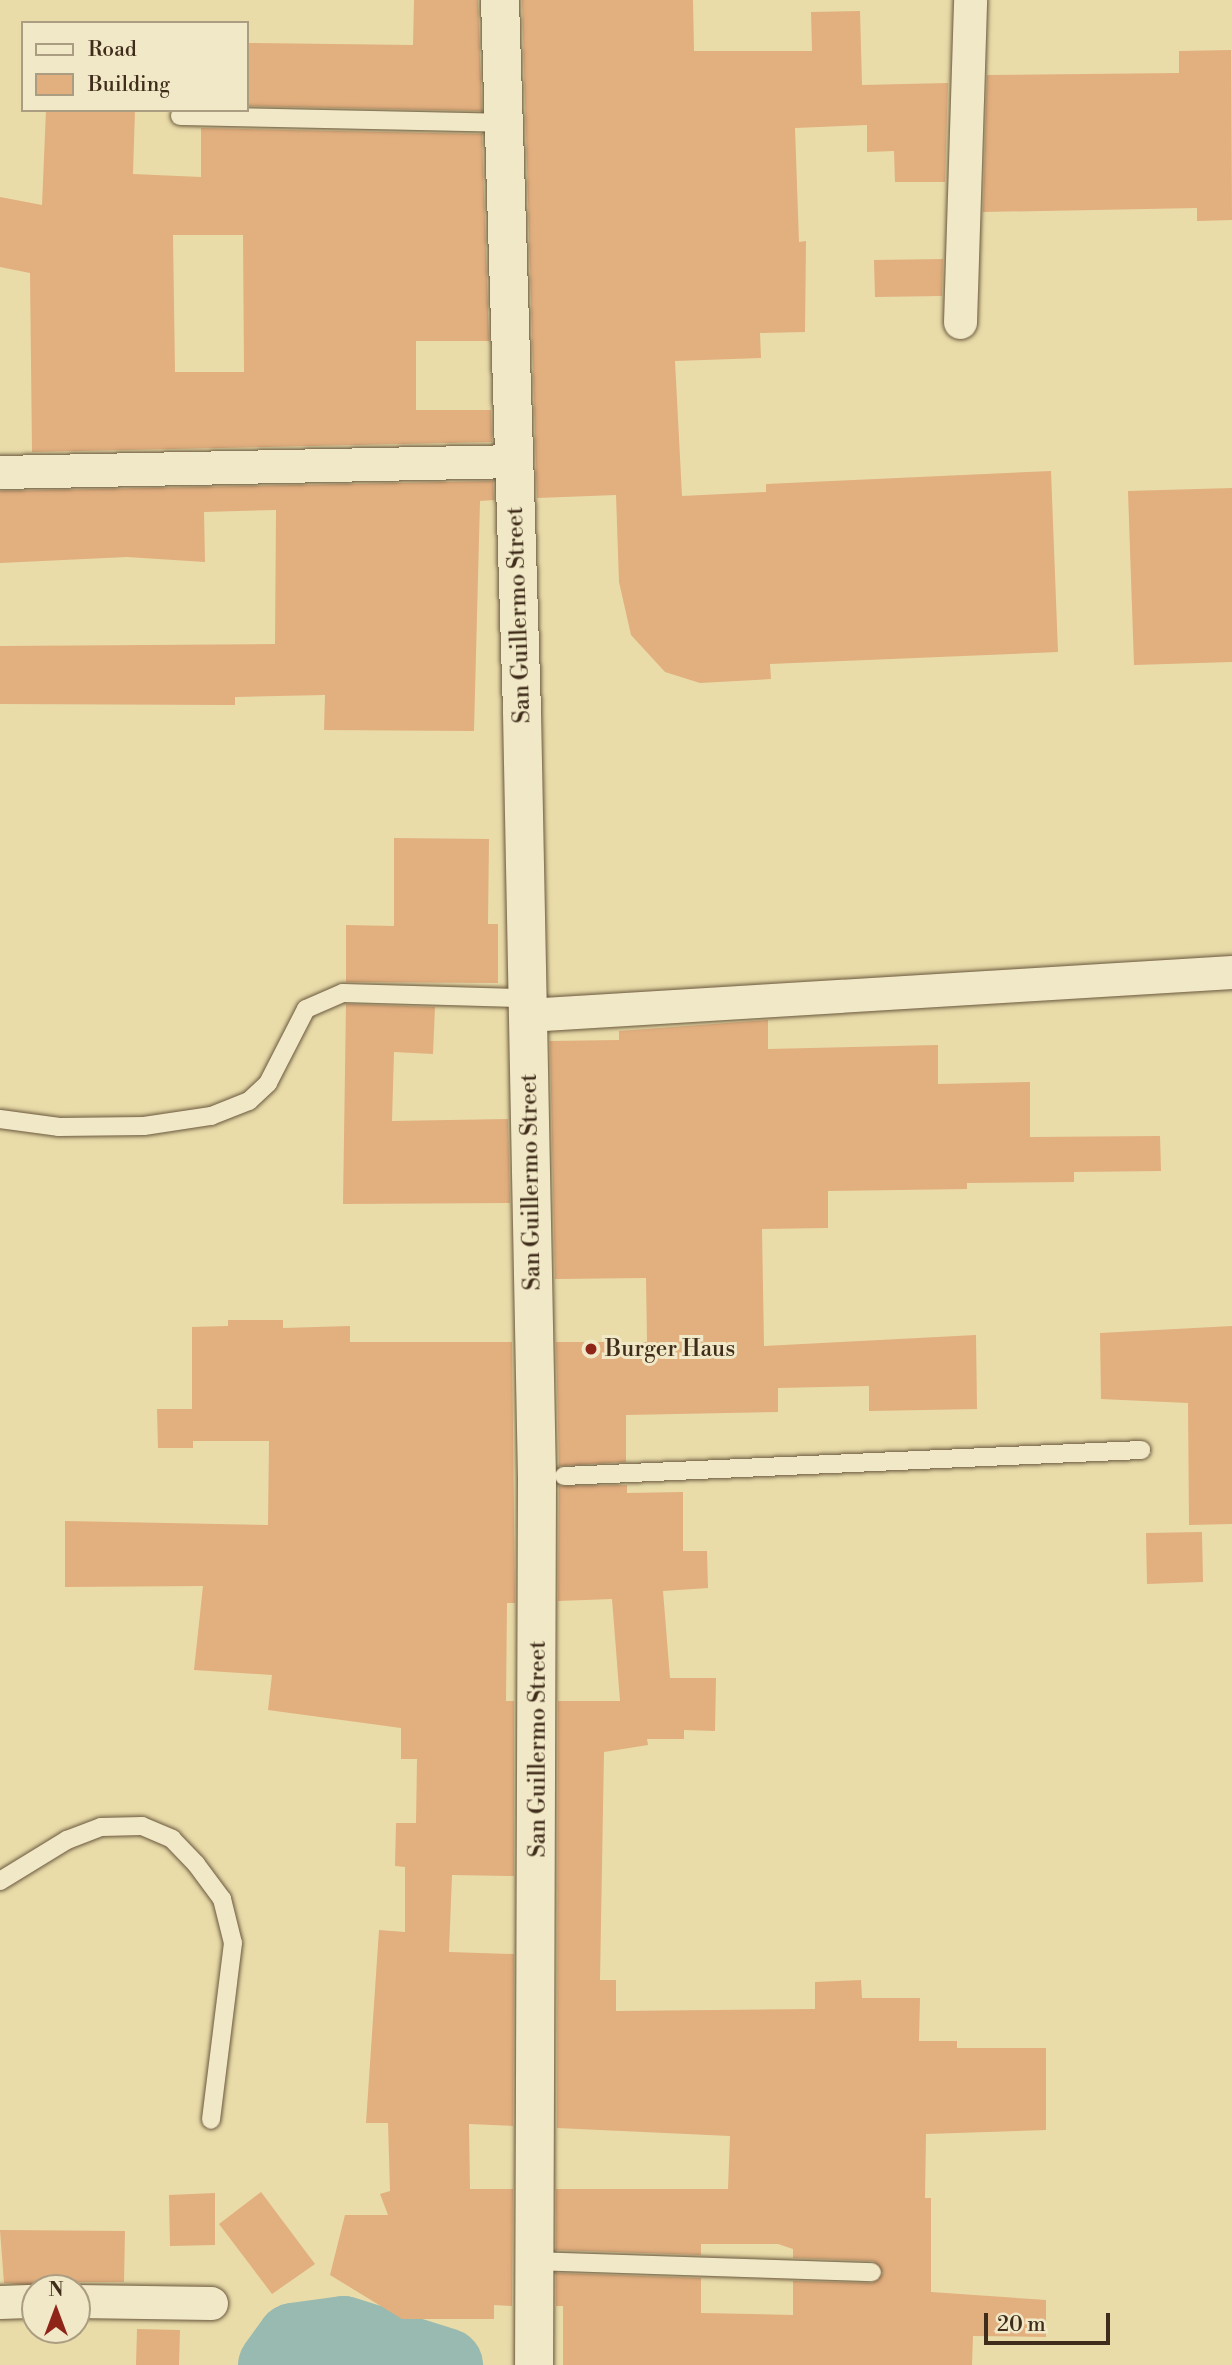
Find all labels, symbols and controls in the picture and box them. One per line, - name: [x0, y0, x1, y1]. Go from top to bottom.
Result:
- legend: [21, 21, 248, 112]
- text: Road: [88, 37, 137, 63]
- text: Building: [88, 72, 170, 98]
- street label: San Guillermo Street: [501, 506, 537, 724]
- street label: San Guillermo Street: [515, 1073, 547, 1291]
- place label: Burger Haus: [605, 1335, 735, 1363]
- marker: Burger Haus: [583, 1341, 599, 1357]
- street label: San Guillermo Street: [524, 1641, 552, 1857]
- north arrow: [21, 2274, 91, 2344]
- text: N: [48, 2278, 64, 2302]
- scale bar: [987, 2298, 1113, 2342]
- text: 20 m: [997, 2312, 1046, 2338]

